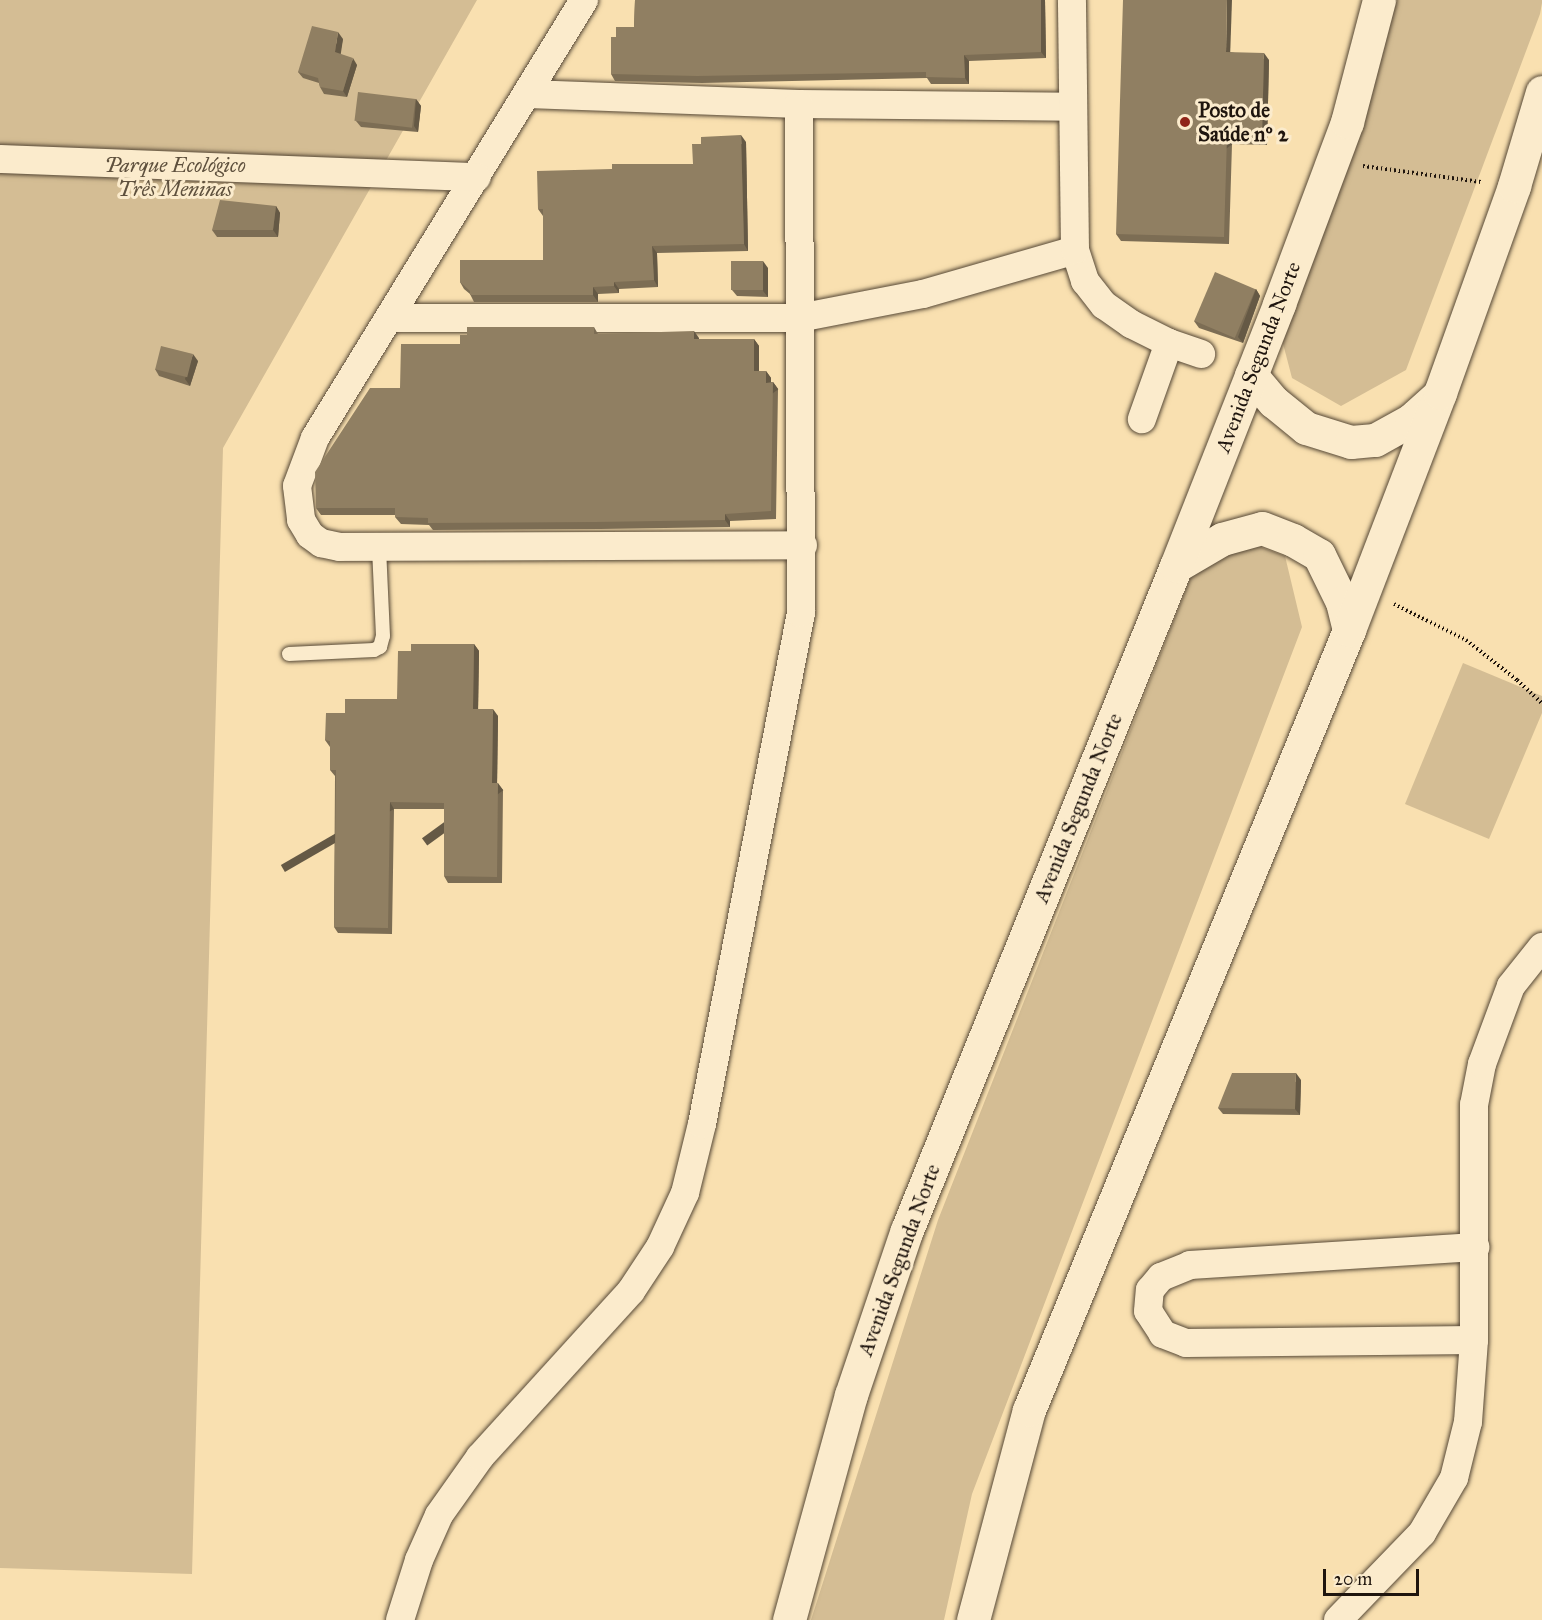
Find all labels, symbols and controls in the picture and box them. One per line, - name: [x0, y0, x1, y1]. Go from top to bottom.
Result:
- place label: Posto de Saúde nº 2: [1198, 97, 1288, 147]
- marker: Posto de Saúde nº 2: [1176, 113, 1194, 131]
- park label: Parque Ecológico Três Meninas: [104, 152, 246, 202]
- street label: Avenida Segunda Norte: [1210, 258, 1306, 456]
- street label: Avenida Segunda Norte: [1028, 709, 1128, 907]
- street label: Avenida Segunda Norte: [853, 1161, 945, 1359]
- scale bar: [1326, 1557, 1422, 1595]
- text: 20 m: [1334, 1568, 1372, 1590]

